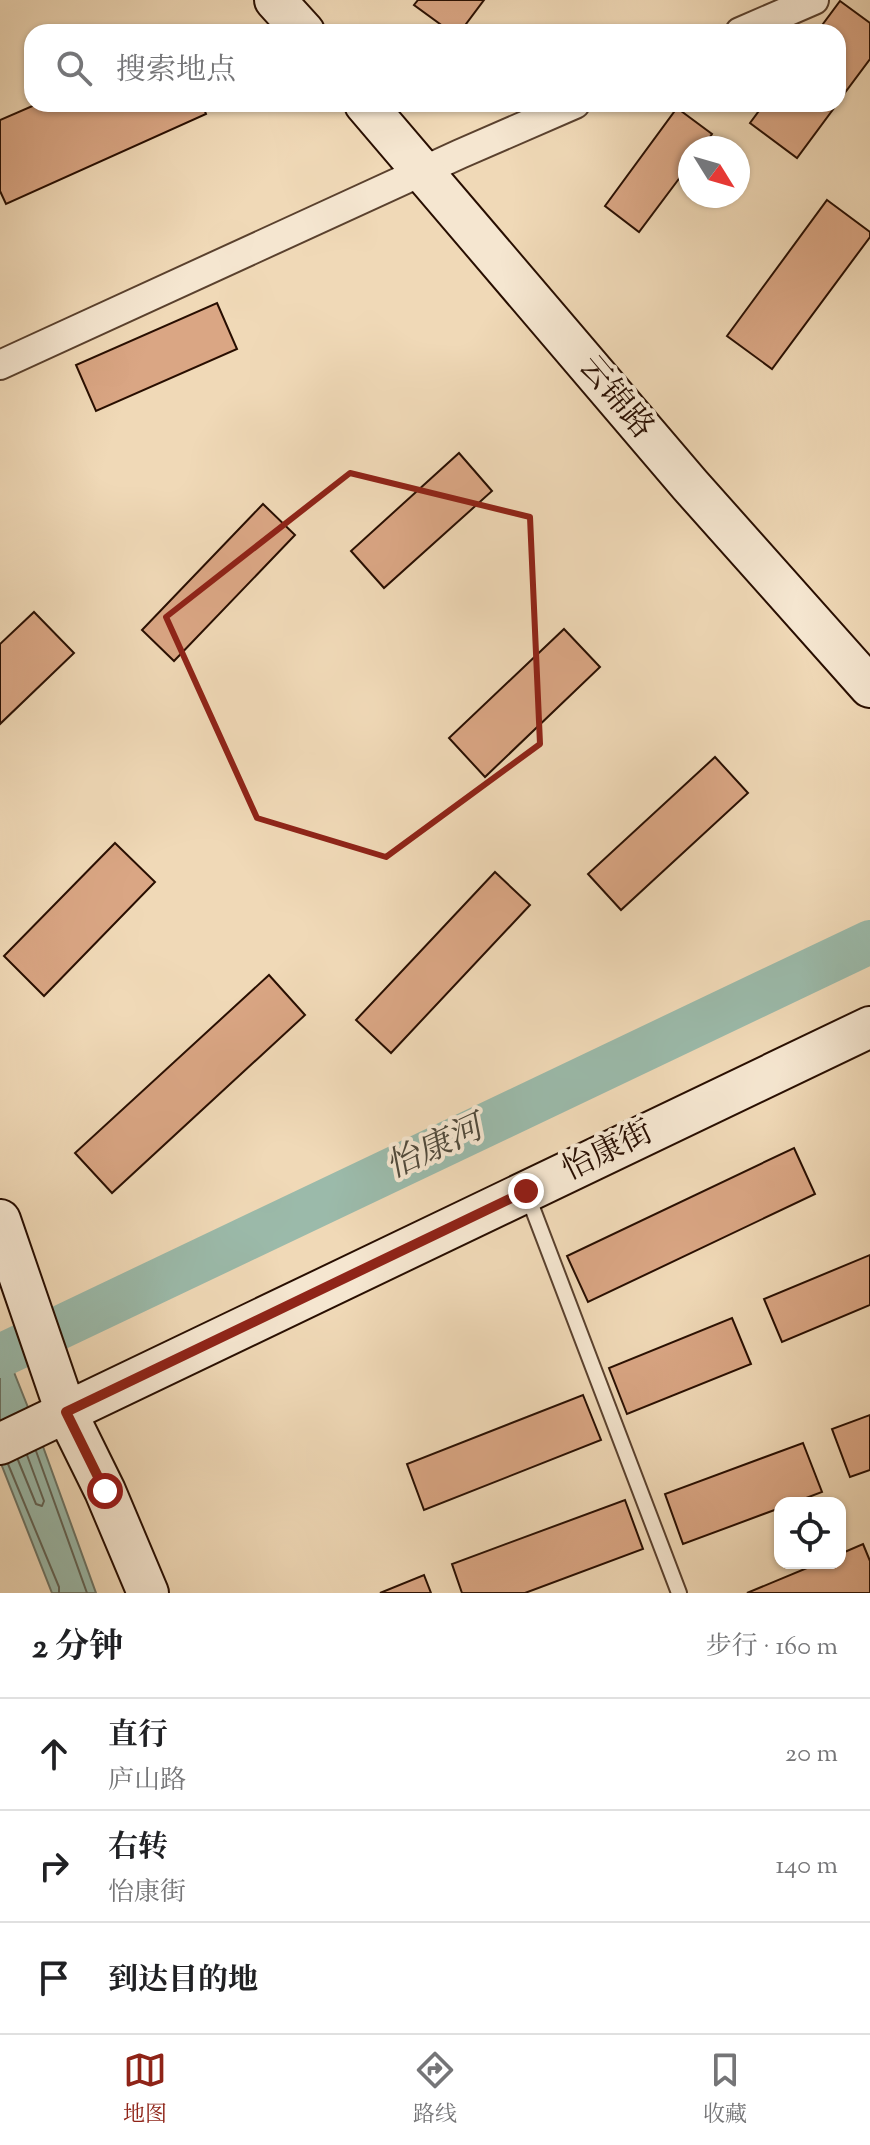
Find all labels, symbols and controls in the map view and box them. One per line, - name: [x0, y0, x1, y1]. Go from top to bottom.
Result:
- search box: [24, 24, 846, 112]
- icon: search: [52, 46, 96, 90]
- text: 搜索地点: [116, 50, 236, 93]
- north arrow: [678, 136, 750, 208]
- street label: 云锦路: [567, 346, 663, 450]
- water label: 怡康河: [378, 1103, 497, 1193]
- street label: 怡康街: [555, 1110, 661, 1194]
- route end: [508, 1173, 544, 1209]
- route start: [87, 1473, 123, 1509]
- map controls: [774, 1497, 846, 1569]
- button: locate: [774, 1497, 846, 1569]
- text: 2 分钟: [32, 1624, 123, 1673]
- text: 步行 · 160 m: [706, 1629, 838, 1666]
- text: 直行: [108, 1715, 168, 1758]
- icon: ahead: [32, 1732, 76, 1776]
- text: 20 m: [785, 1736, 838, 1773]
- text: 庐山路: [108, 1763, 186, 1800]
- text: 右转: [108, 1827, 168, 1870]
- icon: right: [32, 1844, 76, 1888]
- text: 140 m: [775, 1848, 838, 1885]
- text: 怡康街: [108, 1875, 186, 1912]
- icon: arrive: [32, 1956, 76, 2000]
- text: 到达目的地: [108, 1960, 258, 2003]
- tab: 地图: [123, 2048, 167, 2132]
- tab: 路线: [413, 2048, 457, 2132]
- tab: 收藏: [703, 2048, 747, 2132]

